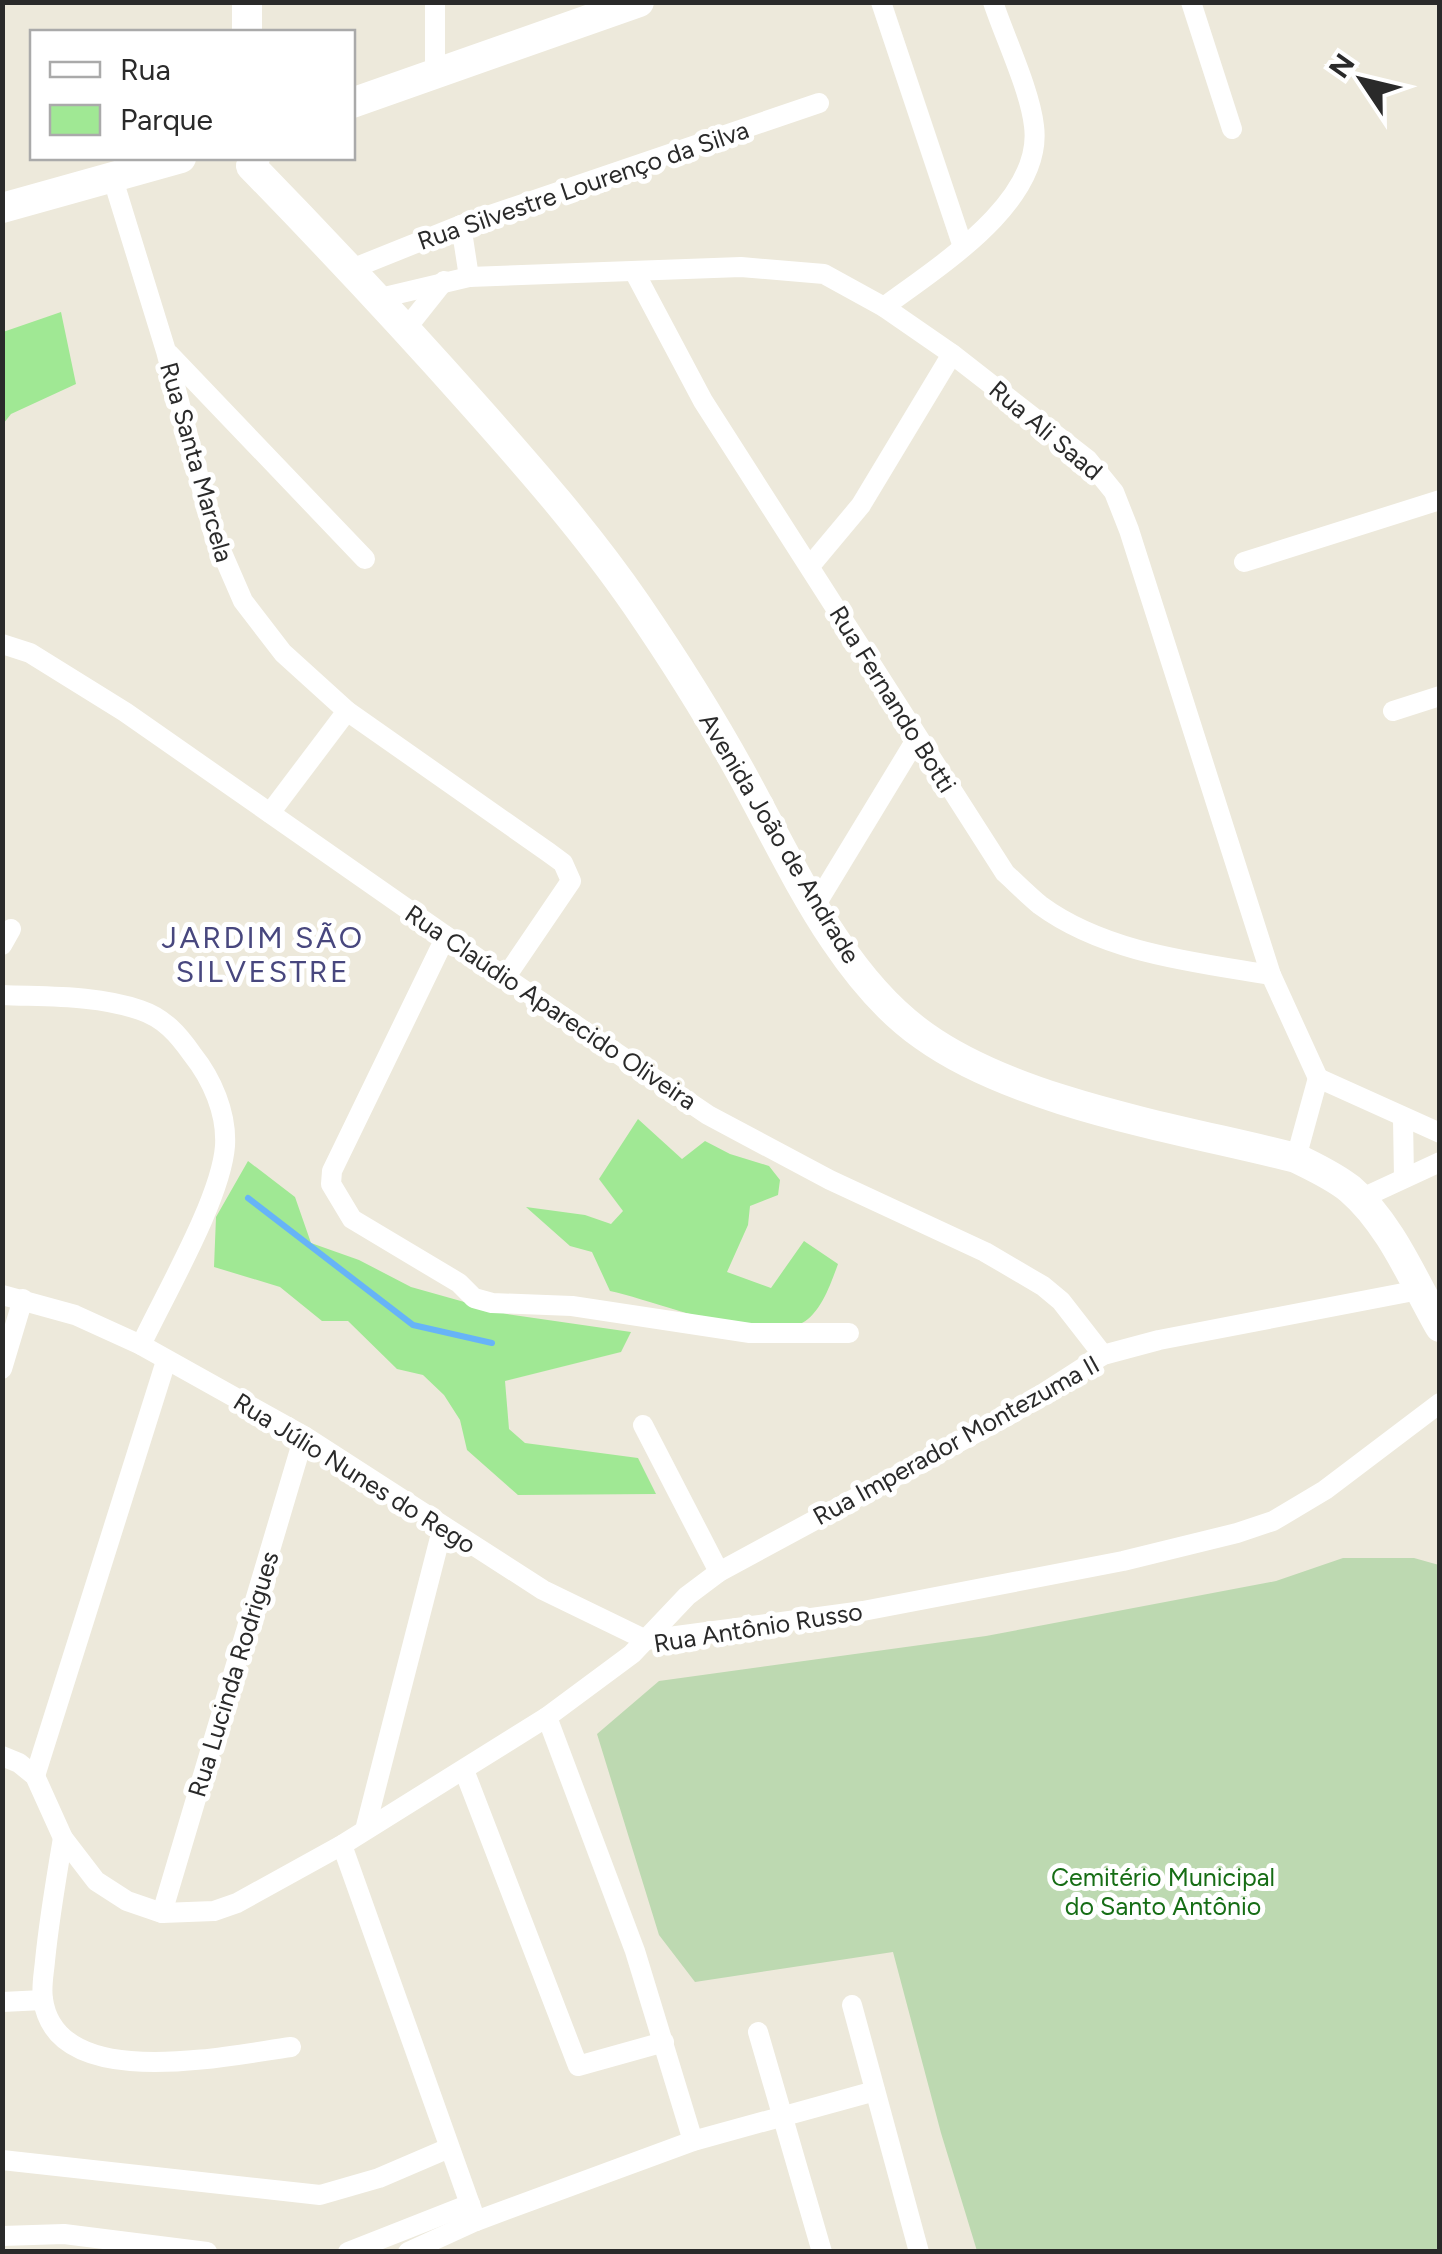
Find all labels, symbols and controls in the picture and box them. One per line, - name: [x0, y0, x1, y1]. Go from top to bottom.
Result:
- legend: [30, 30, 355, 160]
- north arrow: [1312, 30, 1412, 130]
- text: N: [1321, 47, 1362, 84]
- text: Rua: [120, 51, 171, 88]
- text: Parque: [120, 101, 213, 138]
- street label: Rua Silvestre Lourenço da Silva: [413, 114, 753, 256]
- street label: Rua Santa Marcela: [154, 359, 240, 565]
- street label: Rua Ali Saad: [983, 374, 1109, 486]
- street label: Rua Fernando Botti: [823, 600, 963, 798]
- street label: Avenida João de Andrade: [693, 707, 867, 969]
- street label: Rua Claúdio Aparecido Oliveira: [400, 898, 702, 1116]
- district label: JARDIM SÃO SILVESTRE: [161, 919, 365, 990]
- street label: Rua Imperador Montezuma II: [808, 1349, 1104, 1531]
- street label: Rua Júlio Nunes do Rego: [228, 1386, 482, 1560]
- street label: Rua Lucinda Rodrigues: [181, 1548, 285, 1800]
- street label: Rua Antônio Russo: [651, 1596, 865, 1658]
- park label: Cemitério Municipal do Santo Antônio: [1051, 1862, 1275, 1921]

